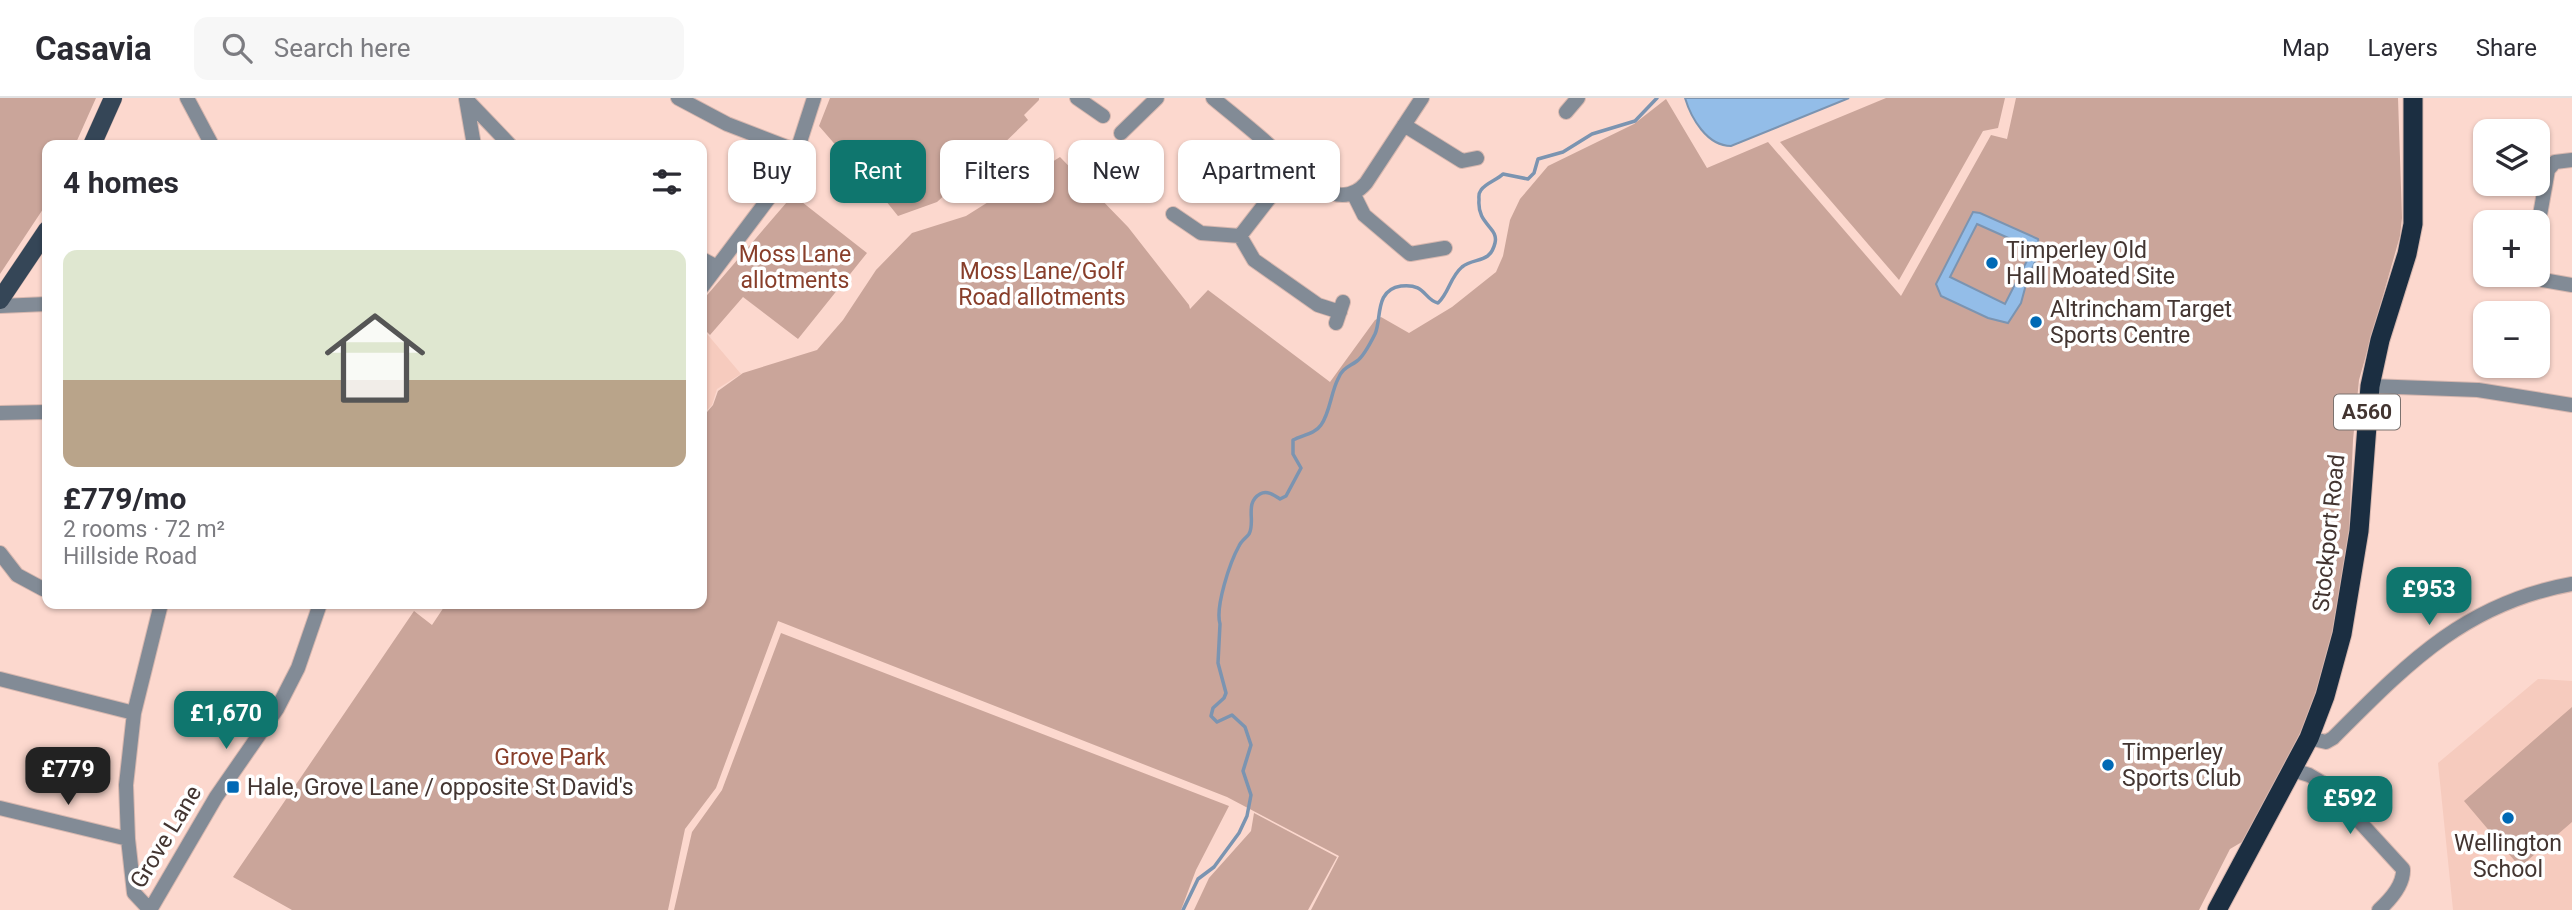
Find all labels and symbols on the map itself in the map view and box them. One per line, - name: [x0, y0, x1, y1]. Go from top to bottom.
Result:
- place label: Timperley Old Hall Moated Site: [2006, 237, 2175, 290]
- park label: Moss Lane allotments: [739, 241, 851, 294]
- marker: Timperley Old Hall Moated Site: [1984, 255, 2000, 271]
- park label: Moss Lane/Golf Road allotments: [958, 258, 1126, 311]
- place label: Altrincham Target Sports Centre: [2050, 296, 2232, 349]
- marker: Altrincham Target Sports Centre: [2028, 314, 2044, 330]
- road number: A560: [2334, 394, 2400, 430]
- street label: Stockport Road: [2307, 453, 2351, 613]
- pin: £953: [2388, 568, 2470, 627]
- pin: £1,670: [169, 692, 283, 751]
- place label: Timperley Sports Club: [2122, 739, 2241, 792]
- park label: Grove Park: [494, 744, 606, 771]
- pin: £779: [27, 748, 109, 807]
- marker: Timperley Sports Club: [2100, 757, 2116, 773]
- place label: Hale, Grove Lane / opposite St David's: [247, 774, 634, 801]
- pin: £592: [2309, 776, 2391, 836]
- marker: Hale, Grove Lane / opposite St David's: [225, 779, 241, 795]
- street label: Grove Lane: [125, 781, 207, 893]
- marker: Wellington School: [2500, 810, 2516, 826]
- place label: Wellington School: [2454, 830, 2562, 883]

